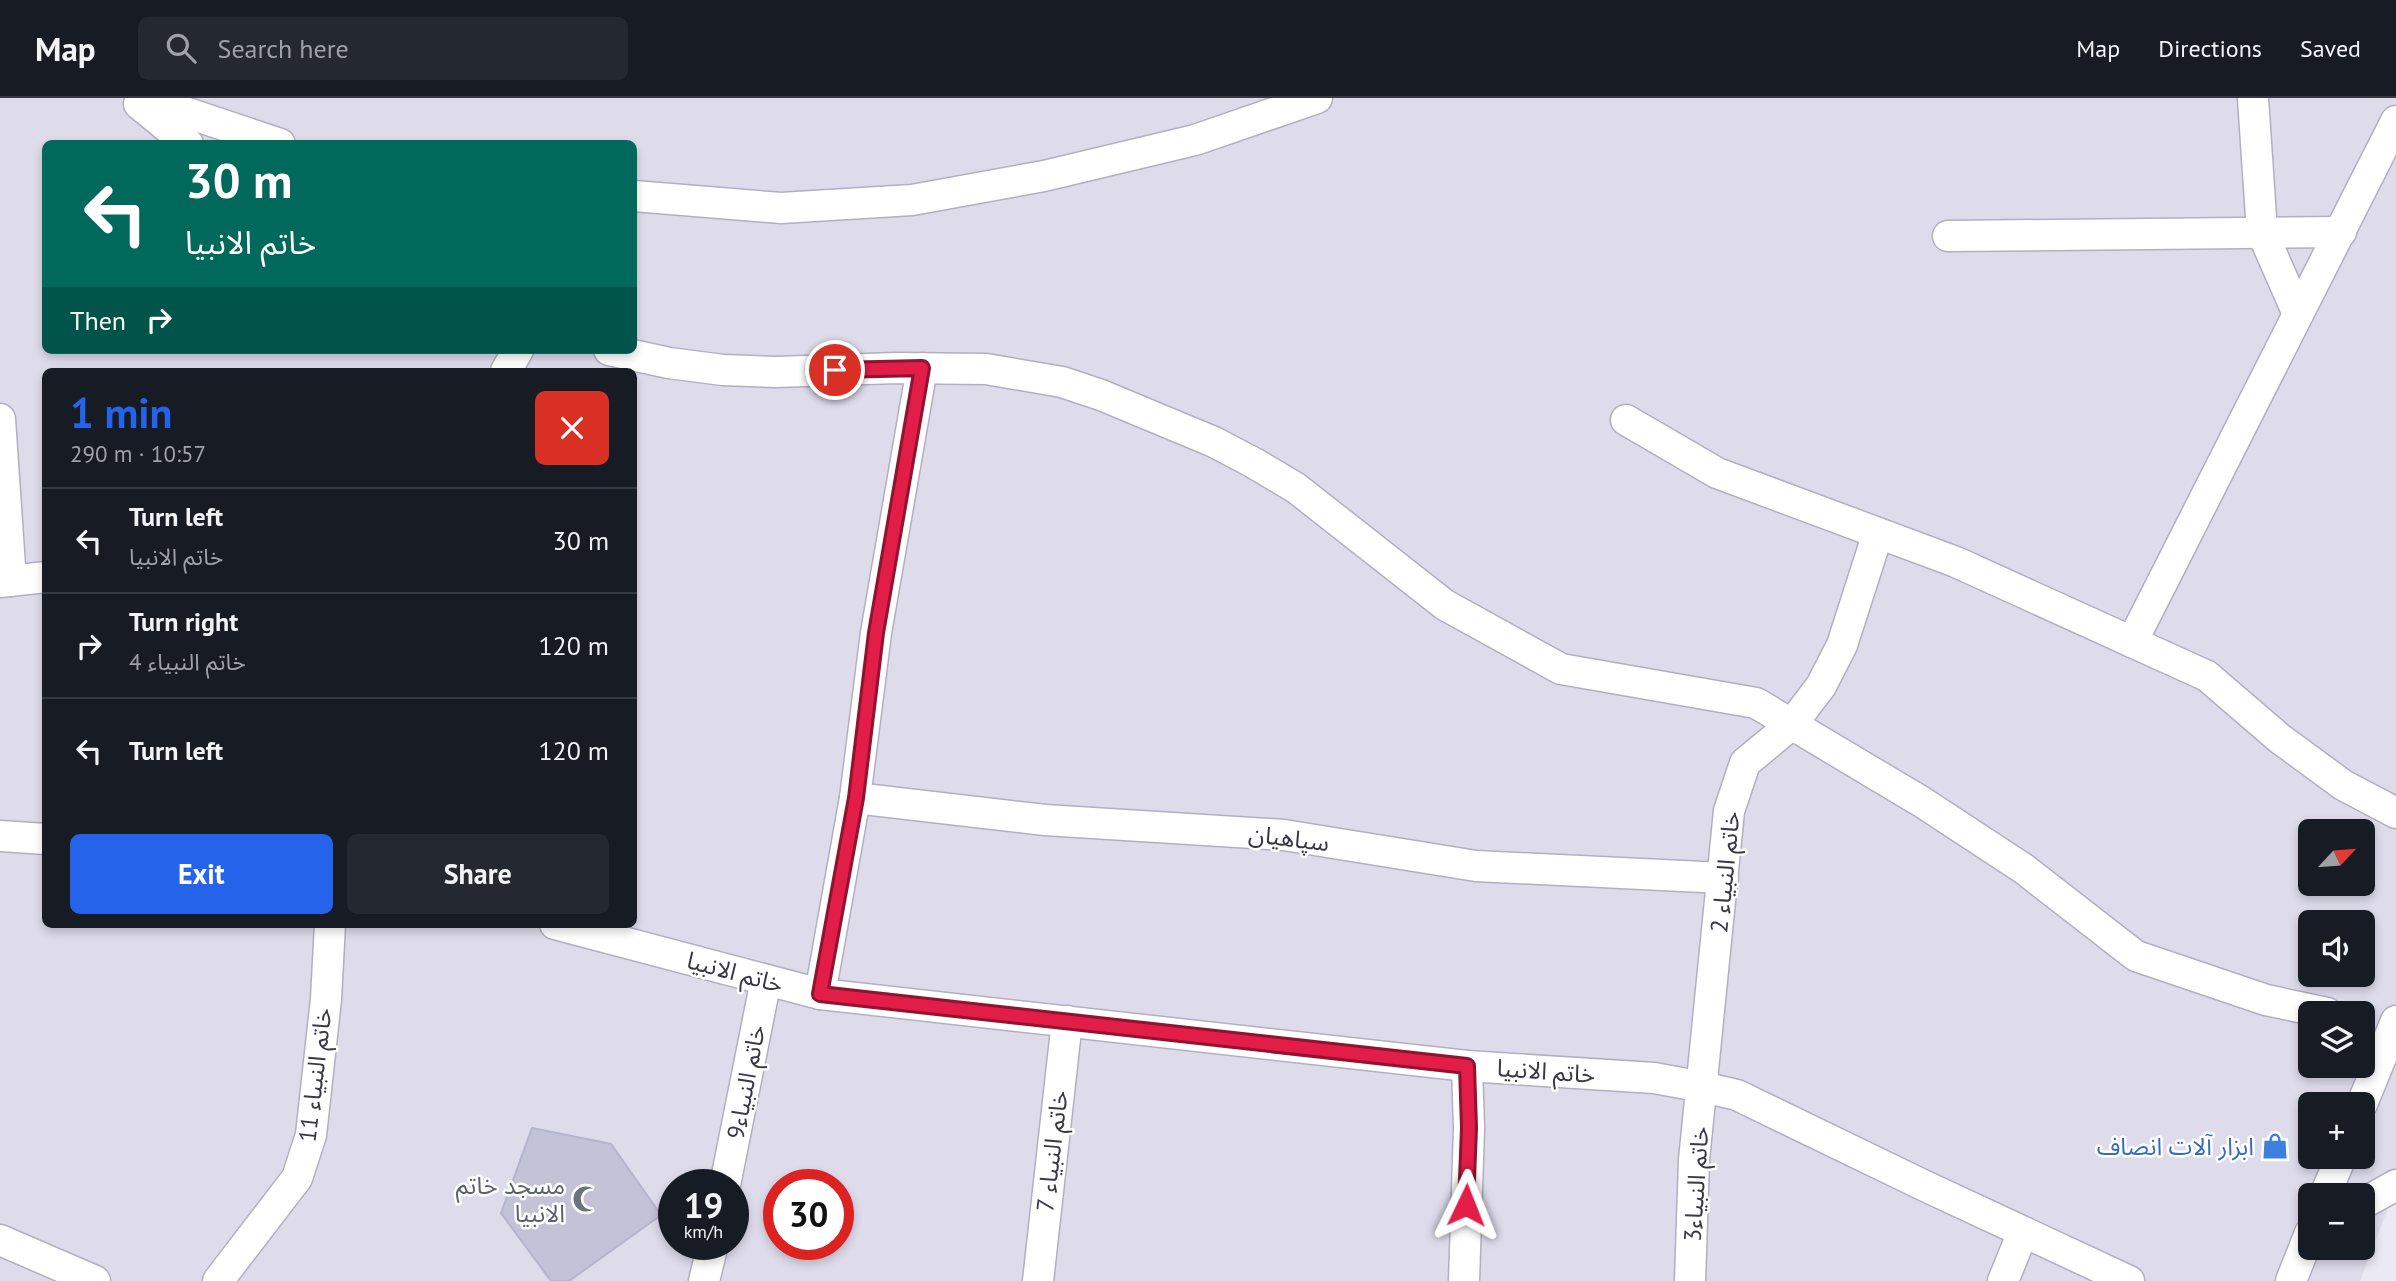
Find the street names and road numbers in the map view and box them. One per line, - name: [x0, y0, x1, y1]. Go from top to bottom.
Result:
- street label: خاتم النبیاء 2: [1703, 810, 1749, 934]
- street label: سپاهیان: [1247, 818, 1331, 859]
- street label: خاتم الانبیا: [683, 944, 787, 1002]
- street label: خاتم النبیاء 11: [291, 1006, 341, 1144]
- street label: خاتم النبیاء9: [720, 1022, 774, 1142]
- street label: خاتم الانبیا: [1496, 1052, 1596, 1092]
- street label: خاتم النبیاء 7: [1029, 1089, 1077, 1214]
- street label: خاتم النبیاء3: [1677, 1125, 1717, 1243]

